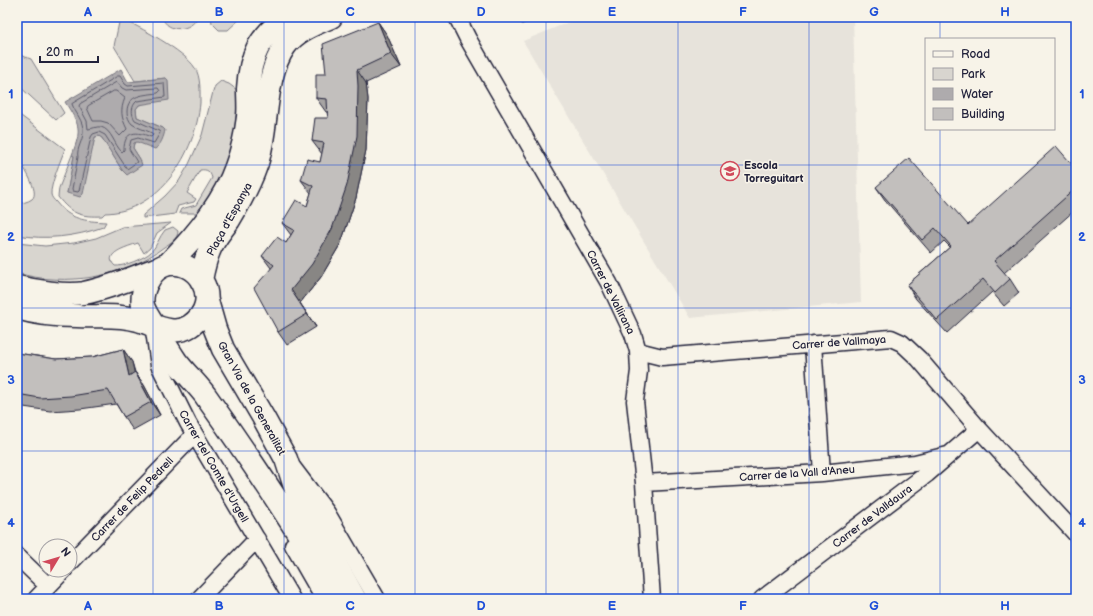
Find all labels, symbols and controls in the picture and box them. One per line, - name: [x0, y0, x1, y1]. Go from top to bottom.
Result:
- text: A: [83, 4, 92, 20]
- text: B: [214, 4, 224, 20]
- text: C: [345, 4, 355, 20]
- text: D: [476, 4, 486, 20]
- text: E: [608, 4, 617, 20]
- text: F: [739, 4, 747, 20]
- text: G: [869, 4, 879, 20]
- text: H: [1000, 4, 1010, 20]
- scale bar: [40, 38, 98, 64]
- legend: [925, 38, 1055, 130]
- text: 20 m: [46, 45, 73, 60]
- text: Road: [961, 47, 990, 62]
- text: Park: [961, 67, 985, 82]
- text: 1: [8, 86, 14, 102]
- text: 1: [1079, 86, 1085, 102]
- text: Water: [961, 87, 993, 102]
- text: Building: [961, 107, 1005, 122]
- place label: Escola Torreguitart: [744, 159, 804, 185]
- school or university icon: Escola Torreguitart: [719, 160, 741, 182]
- street label: Plaça d'Espanya: [204, 180, 255, 258]
- text: 2: [7, 229, 15, 245]
- text: 2: [1078, 229, 1086, 245]
- street label: Carrer de Vallirana: [584, 248, 637, 337]
- street label: Carrer de Vallmaya: [792, 333, 886, 352]
- street label: Gran Via de la Generalitat: [215, 339, 289, 458]
- text: 3: [7, 372, 15, 388]
- text: 3: [1078, 372, 1086, 388]
- street label: Carrer del Comte d'Urgell: [176, 408, 251, 525]
- street label: Carrer de Felip Pedrell: [89, 454, 176, 544]
- street label: Carrer de la Vall d'Aneu: [739, 463, 855, 484]
- street label: Carrer de Valldaura: [830, 482, 915, 551]
- text: 4: [7, 515, 15, 531]
- text: 4: [1078, 515, 1086, 531]
- north arrow: [38, 538, 78, 578]
- text: N: [58, 545, 73, 559]
- text: A: [83, 598, 92, 614]
- text: B: [214, 598, 224, 614]
- text: C: [345, 598, 355, 614]
- text: D: [476, 598, 486, 614]
- text: E: [608, 598, 617, 614]
- text: F: [739, 598, 747, 614]
- text: G: [869, 598, 879, 614]
- text: H: [1000, 598, 1010, 614]

